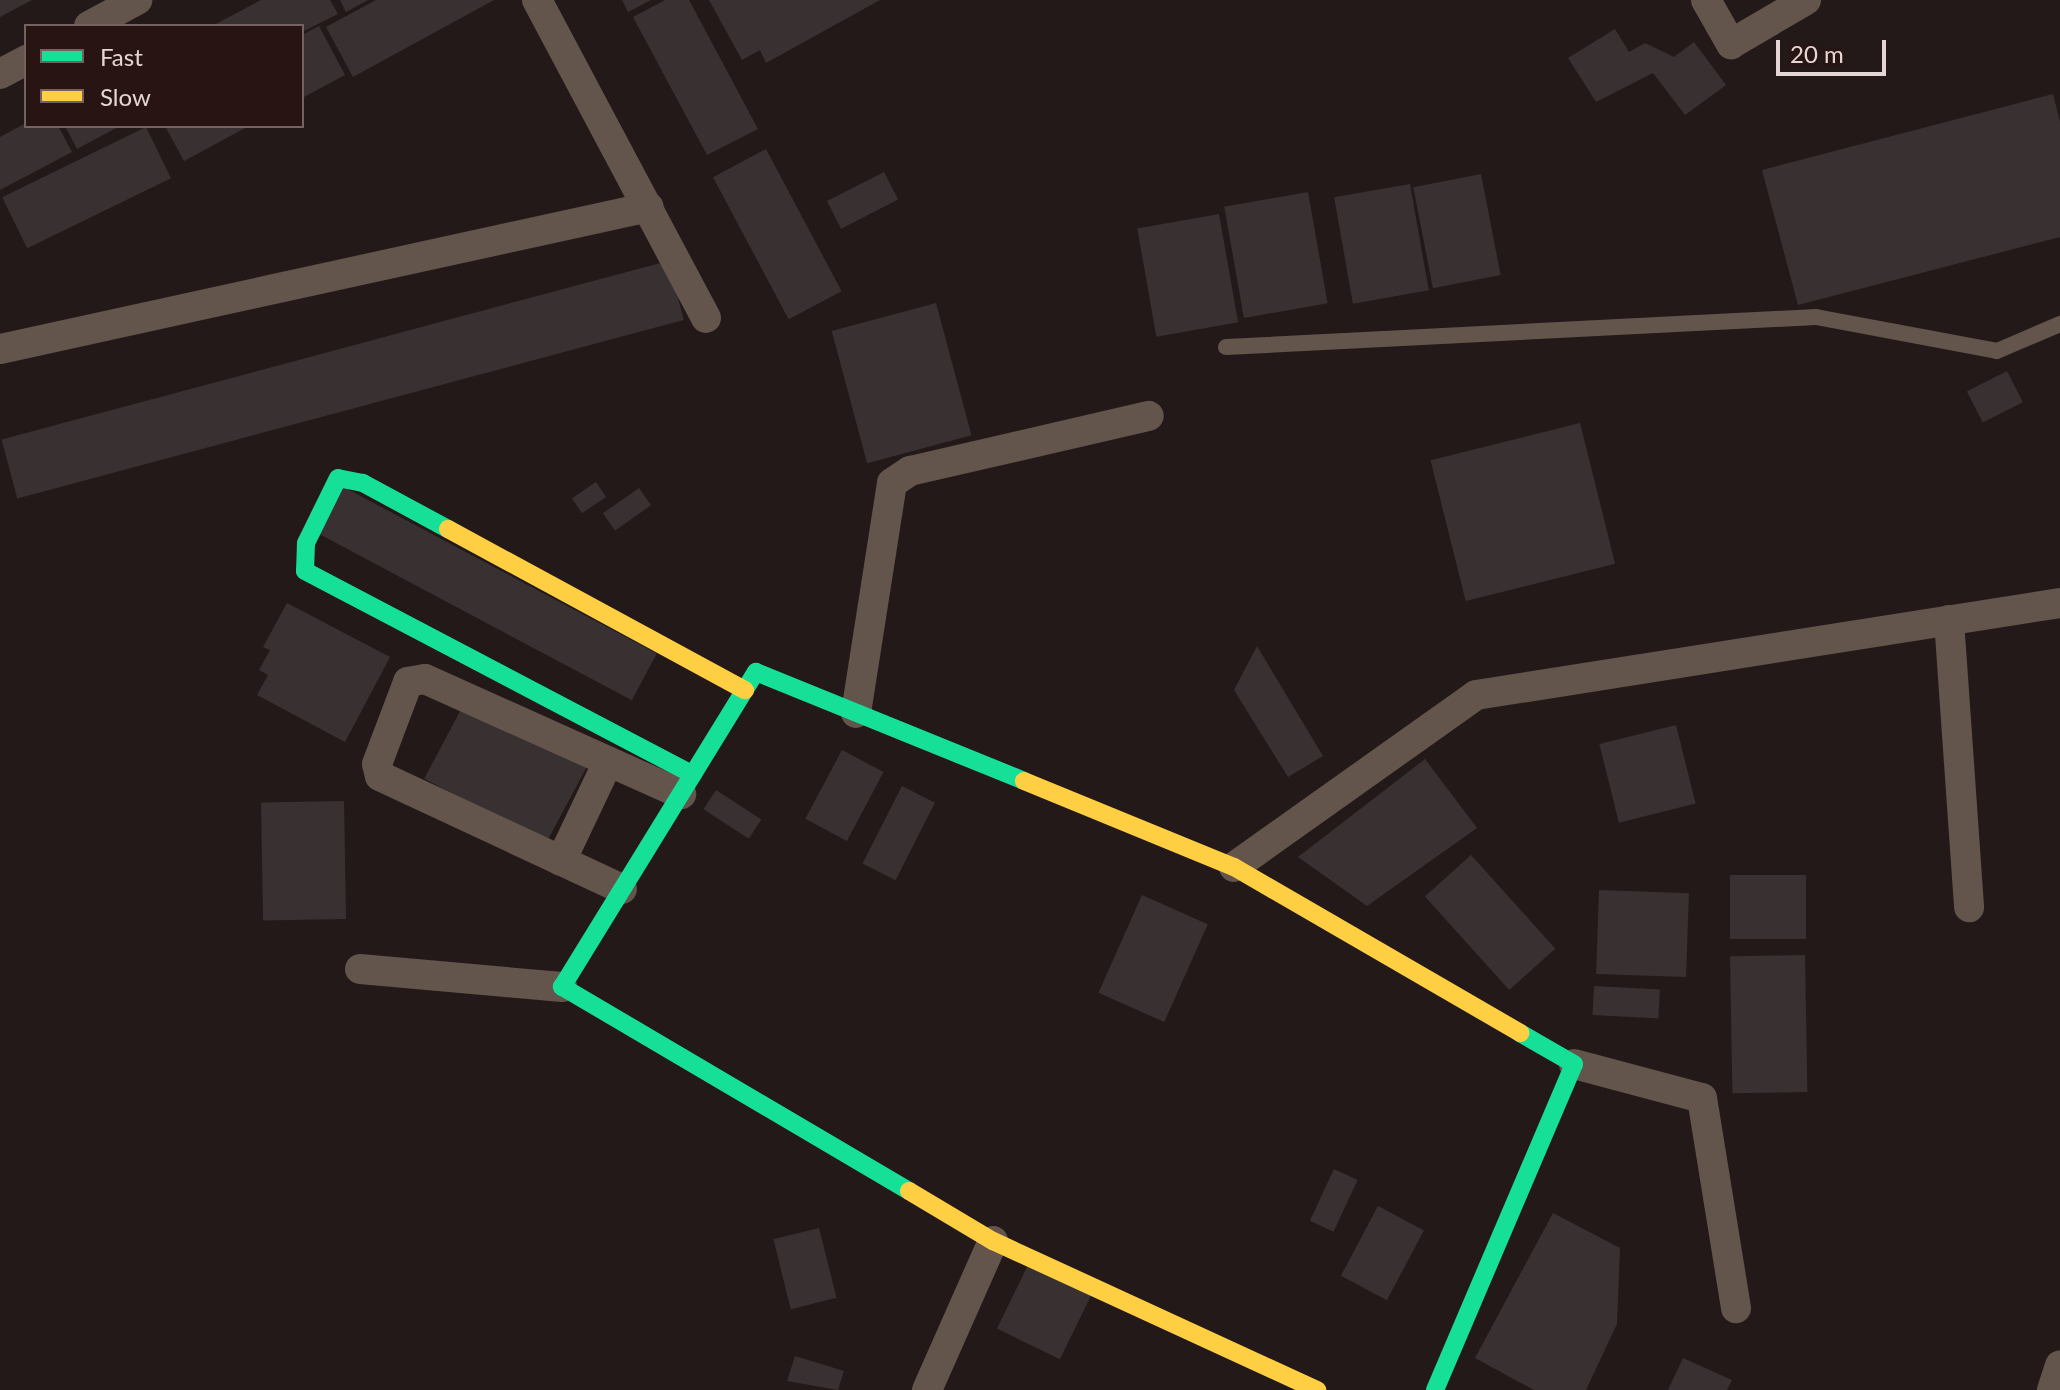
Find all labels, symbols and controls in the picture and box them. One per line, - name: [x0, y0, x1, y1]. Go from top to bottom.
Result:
- legend: [24, 24, 304, 128]
- scale bar: [1780, 24, 1890, 74]
- text: 20 m: [1790, 39, 1844, 68]
- text: Fast: [100, 42, 143, 71]
- text: Slow: [100, 82, 151, 111]

